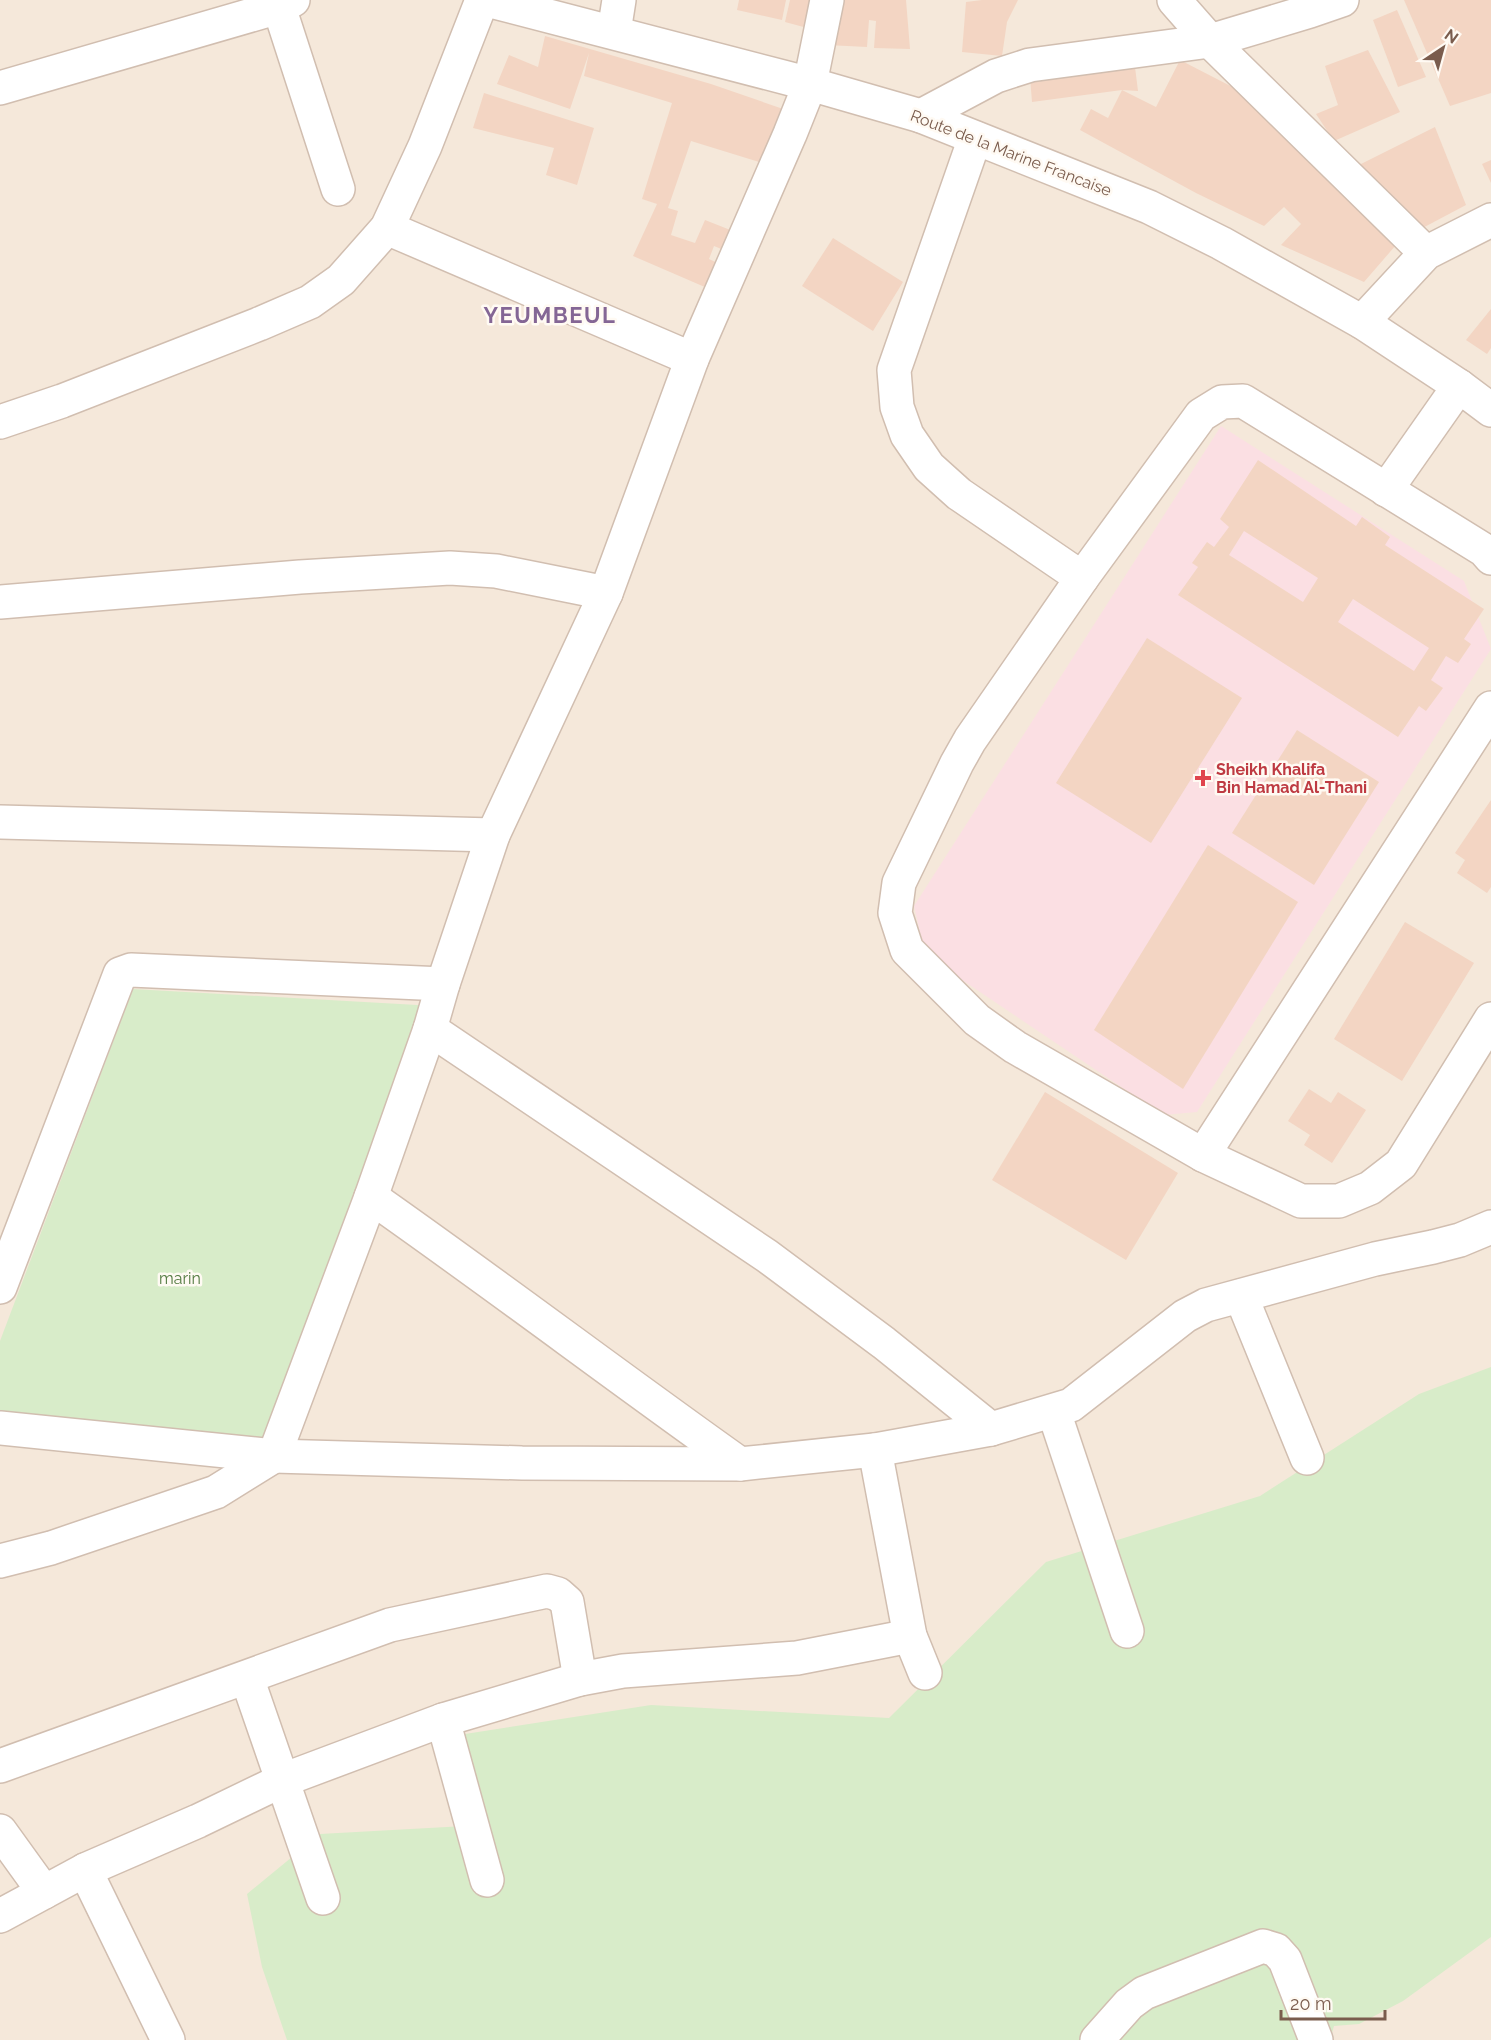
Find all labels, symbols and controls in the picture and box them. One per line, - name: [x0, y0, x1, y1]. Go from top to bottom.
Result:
- north arrow: [1413, 18, 1473, 78]
- text: N: [1441, 25, 1462, 48]
- street label: Route de la Marine Francaise: [908, 106, 1114, 200]
- district label: YEUMBEUL: [484, 302, 616, 328]
- place label: Sheikh Khalifa Bin Hamad Al-Thani: [1216, 760, 1367, 797]
- marker: Sheikh Khalifa Bin Hamad Al-Thani: [1194, 769, 1212, 787]
- park label: marin: [159, 1269, 201, 1288]
- scale bar: [1281, 1983, 1384, 2021]
- text: 20 m: [1290, 1993, 1332, 2014]

